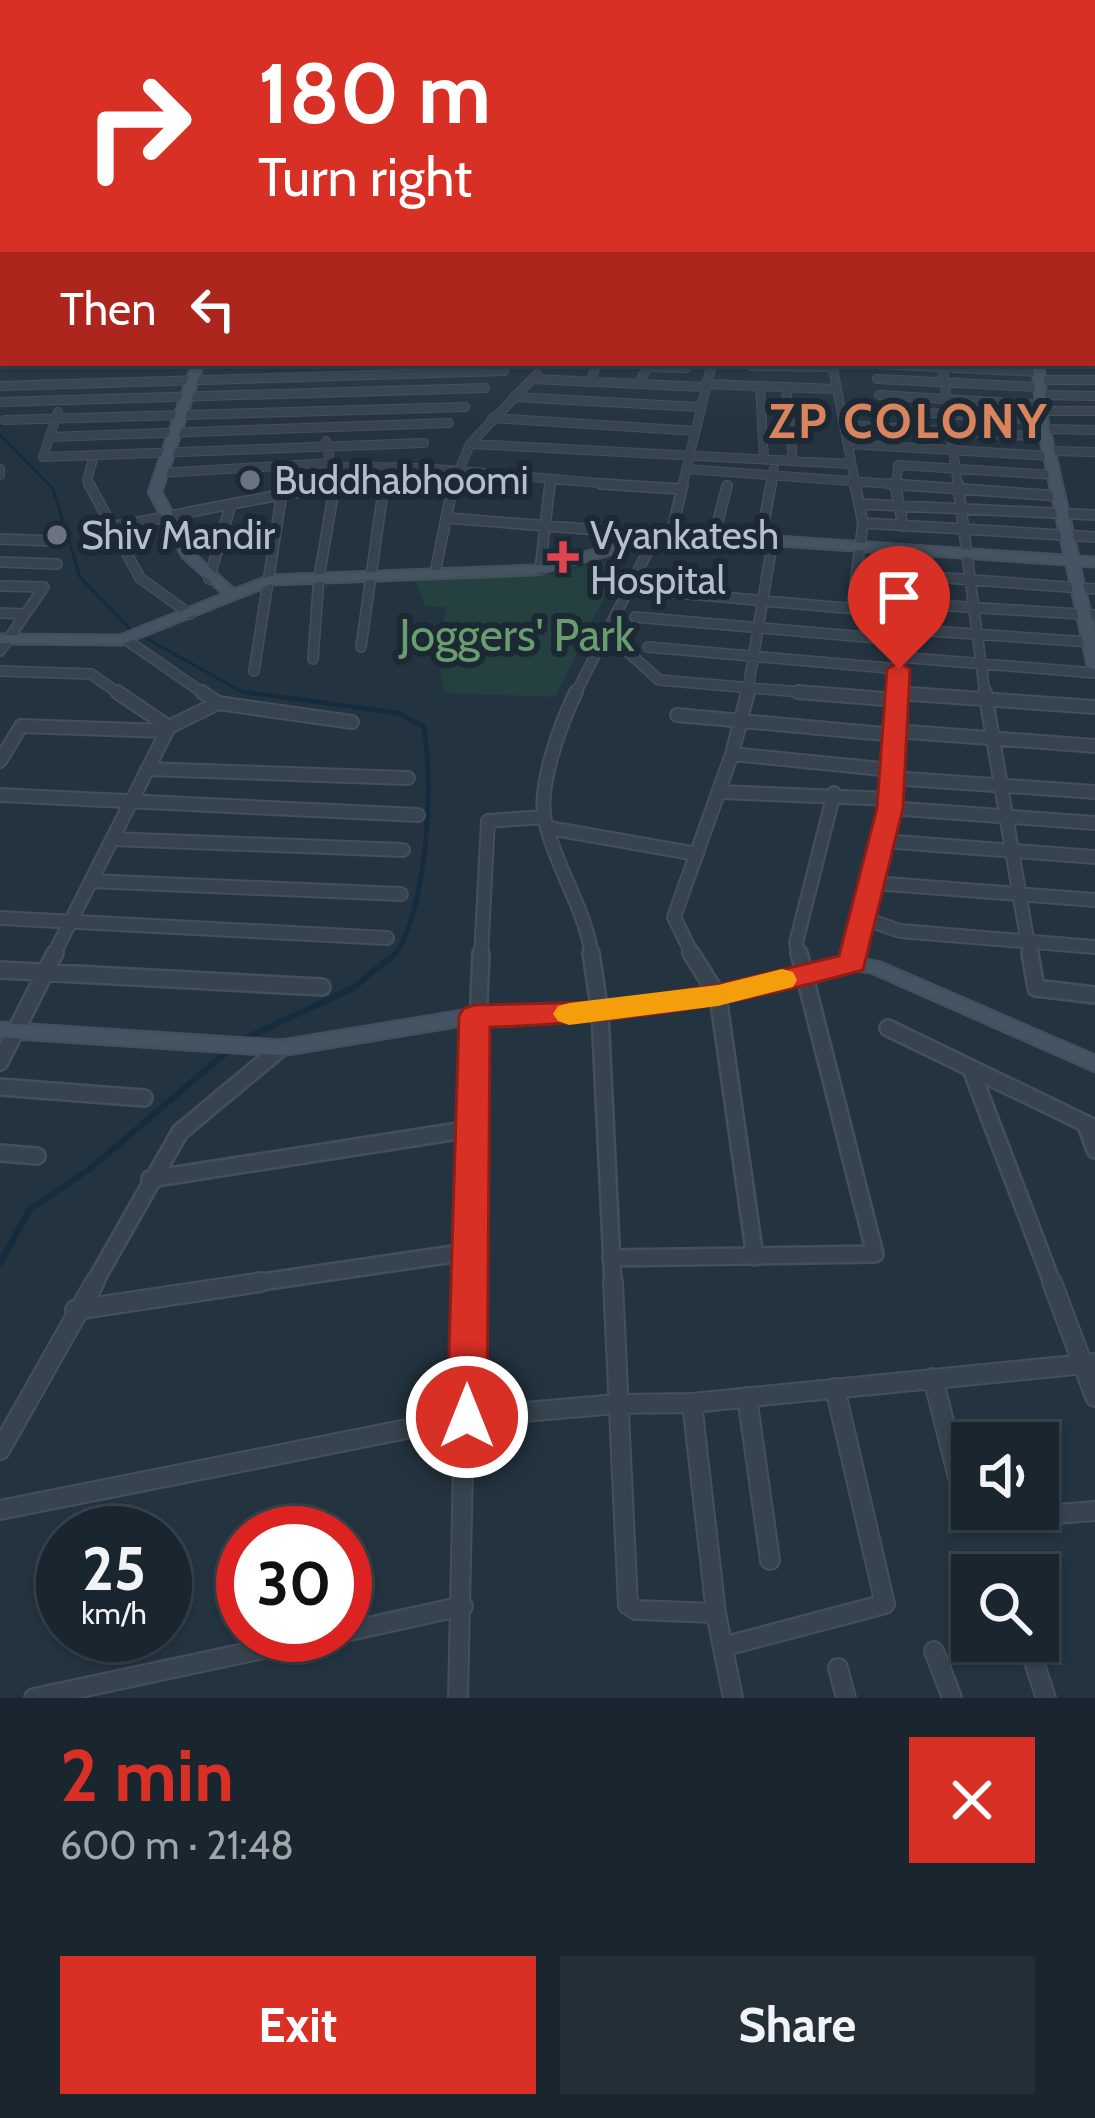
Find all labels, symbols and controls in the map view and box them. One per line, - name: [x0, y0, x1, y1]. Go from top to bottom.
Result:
- text: 180 m: [258, 42, 491, 144]
- icon: right: [60, 48, 216, 204]
- text: Turn right: [258, 144, 472, 210]
- icon: left: [180, 276, 246, 342]
- text: Then: [60, 282, 156, 336]
- district label: ZP COLONY: [769, 392, 1049, 450]
- place label: Buddhabhoomi: [274, 456, 529, 504]
- marker: Buddhabhoomi: [237, 467, 263, 493]
- place label: Shiv Mandir: [81, 511, 276, 559]
- place label: Vyankatesh Hospital: [590, 511, 779, 604]
- marker: Shiv Mandir: [44, 522, 70, 548]
- marker: Vyankatesh Hospital: [547, 541, 579, 573]
- pin: [848, 546, 950, 669]
- icon: arrive: [866, 564, 932, 630]
- park label: Joggers' Park: [398, 608, 635, 662]
- position arrow: [404, 1354, 530, 1480]
- map controls: [951, 1422, 1059, 1662]
- button: sound: [951, 1422, 1059, 1530]
- speed limit sign: 30: [216, 1506, 372, 1662]
- text: 25: [82, 1532, 146, 1605]
- button: search: [951, 1554, 1059, 1662]
- text: km/h: [81, 1595, 147, 1632]
- text: 2 min: [60, 1732, 234, 1819]
- button: close: [909, 1737, 1035, 1863]
- text: 600 m · 21:48: [60, 1821, 294, 1869]
- button: Exit: [60, 1956, 536, 2094]
- button: Share: [560, 1956, 1035, 2094]

